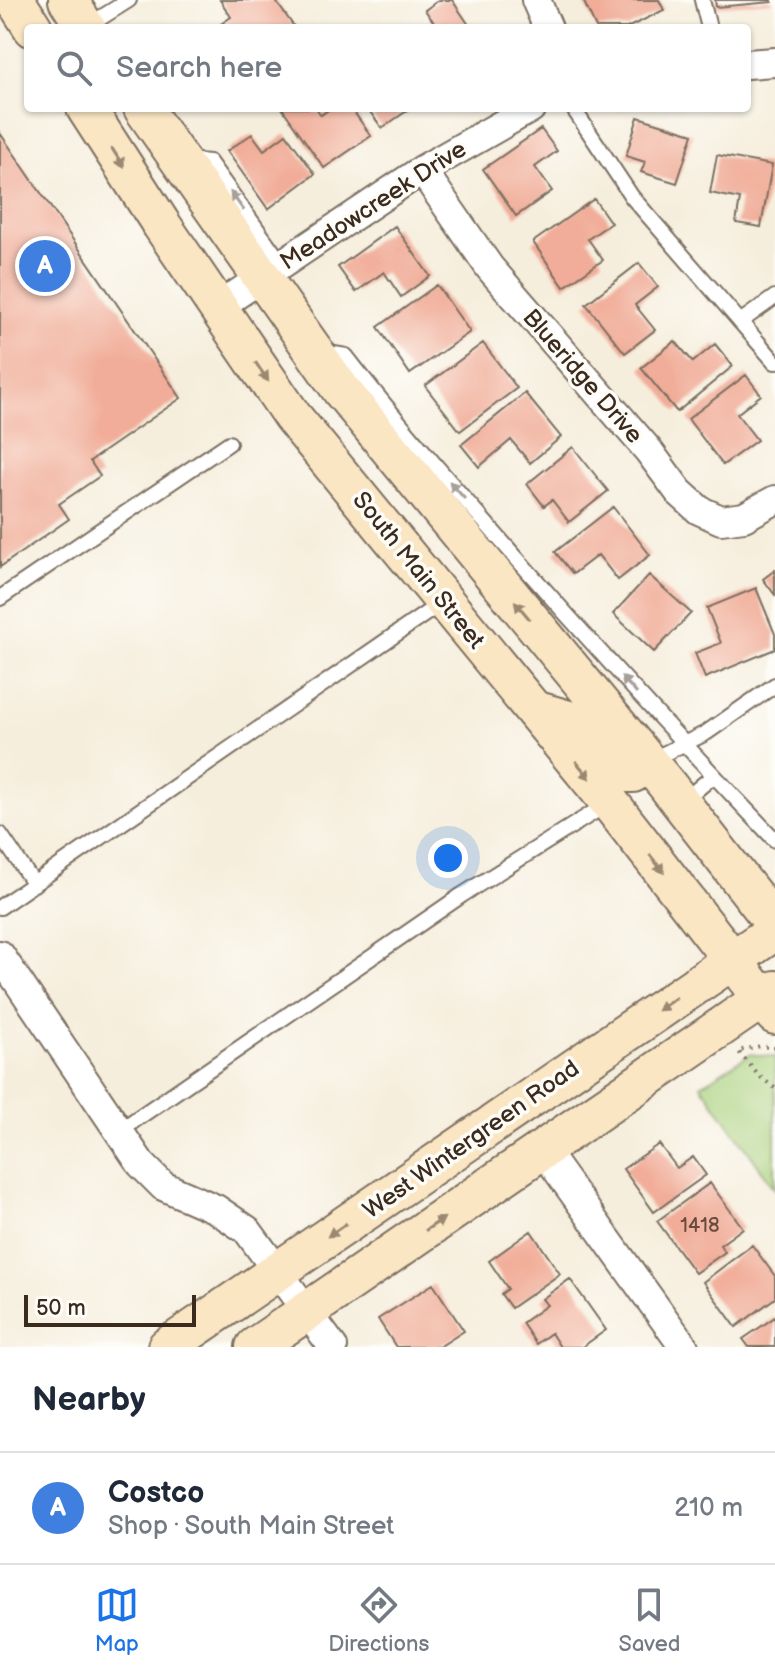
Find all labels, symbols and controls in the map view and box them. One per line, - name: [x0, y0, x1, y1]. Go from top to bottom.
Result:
- search box: [24, 24, 751, 112]
- icon: search: [52, 46, 96, 90]
- text: Search here: [116, 50, 282, 86]
- street label: Meadowcreek Drive: [275, 134, 472, 276]
- one-way arrow: [111, 147, 125, 169]
- one-way arrow: [229, 190, 245, 212]
- pin: A: [19, 236, 71, 296]
- street label: Blueridge Drive: [516, 303, 649, 449]
- one-way arrow: [254, 361, 269, 382]
- one-way arrow: [449, 481, 466, 501]
- street label: South Main Street: [346, 486, 491, 655]
- one-way arrow: [514, 600, 531, 620]
- one-way arrow: [621, 675, 639, 694]
- one-way arrow: [574, 760, 591, 780]
- your location: [428, 838, 468, 878]
- one-way arrow: [649, 854, 665, 874]
- one-way arrow: [656, 996, 677, 1011]
- street label: West Wintergreen Road: [358, 1054, 585, 1225]
- house number: 1418: [680, 1214, 720, 1238]
- one-way arrow: [425, 1217, 446, 1232]
- one-way arrow: [327, 1222, 348, 1237]
- scale bar: [24, 1291, 196, 1327]
- text: 50 m: [36, 1295, 86, 1322]
- text: Nearby: [32, 1379, 146, 1420]
- text: Costco: [108, 1475, 204, 1511]
- text: A: [50, 1493, 66, 1524]
- text: 210 m: [674, 1493, 743, 1524]
- text: Shop · South Main Street: [108, 1511, 394, 1542]
- tab: Map: [95, 1583, 139, 1658]
- tab: Directions: [328, 1583, 429, 1658]
- tab: Saved: [619, 1583, 680, 1658]

